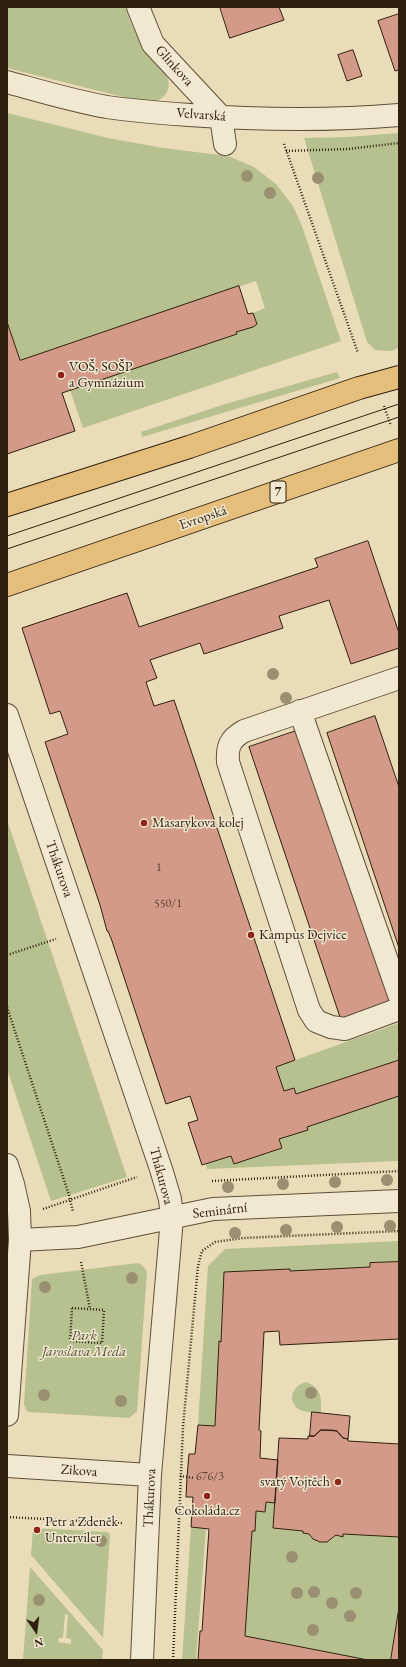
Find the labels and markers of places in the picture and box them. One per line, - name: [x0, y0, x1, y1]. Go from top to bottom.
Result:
- place label: VOŠ, SOŠP a Gymnázium: [69, 359, 144, 392]
- marker: VOŠ, SOŠP a Gymnázium: [56, 370, 66, 380]
- place label: Masarykova kolej: [152, 815, 244, 831]
- marker: Masarykova kolej: [139, 818, 149, 828]
- place label: Kampus Dejvice: [259, 927, 347, 943]
- marker: Kampus Dejvice: [246, 930, 256, 940]
- place label: svatý Vojtěch: [260, 1474, 330, 1490]
- marker: svatý Vojtěch: [333, 1477, 343, 1487]
- marker: Čokoláda.cz: [202, 1491, 212, 1501]
- place label: Čokoláda.cz: [174, 1503, 240, 1519]
- place label: Petr a Zdeněk Unterviler: [45, 1514, 118, 1546]
- marker: Petr a Zdeněk Unterviler: [32, 1525, 42, 1535]

